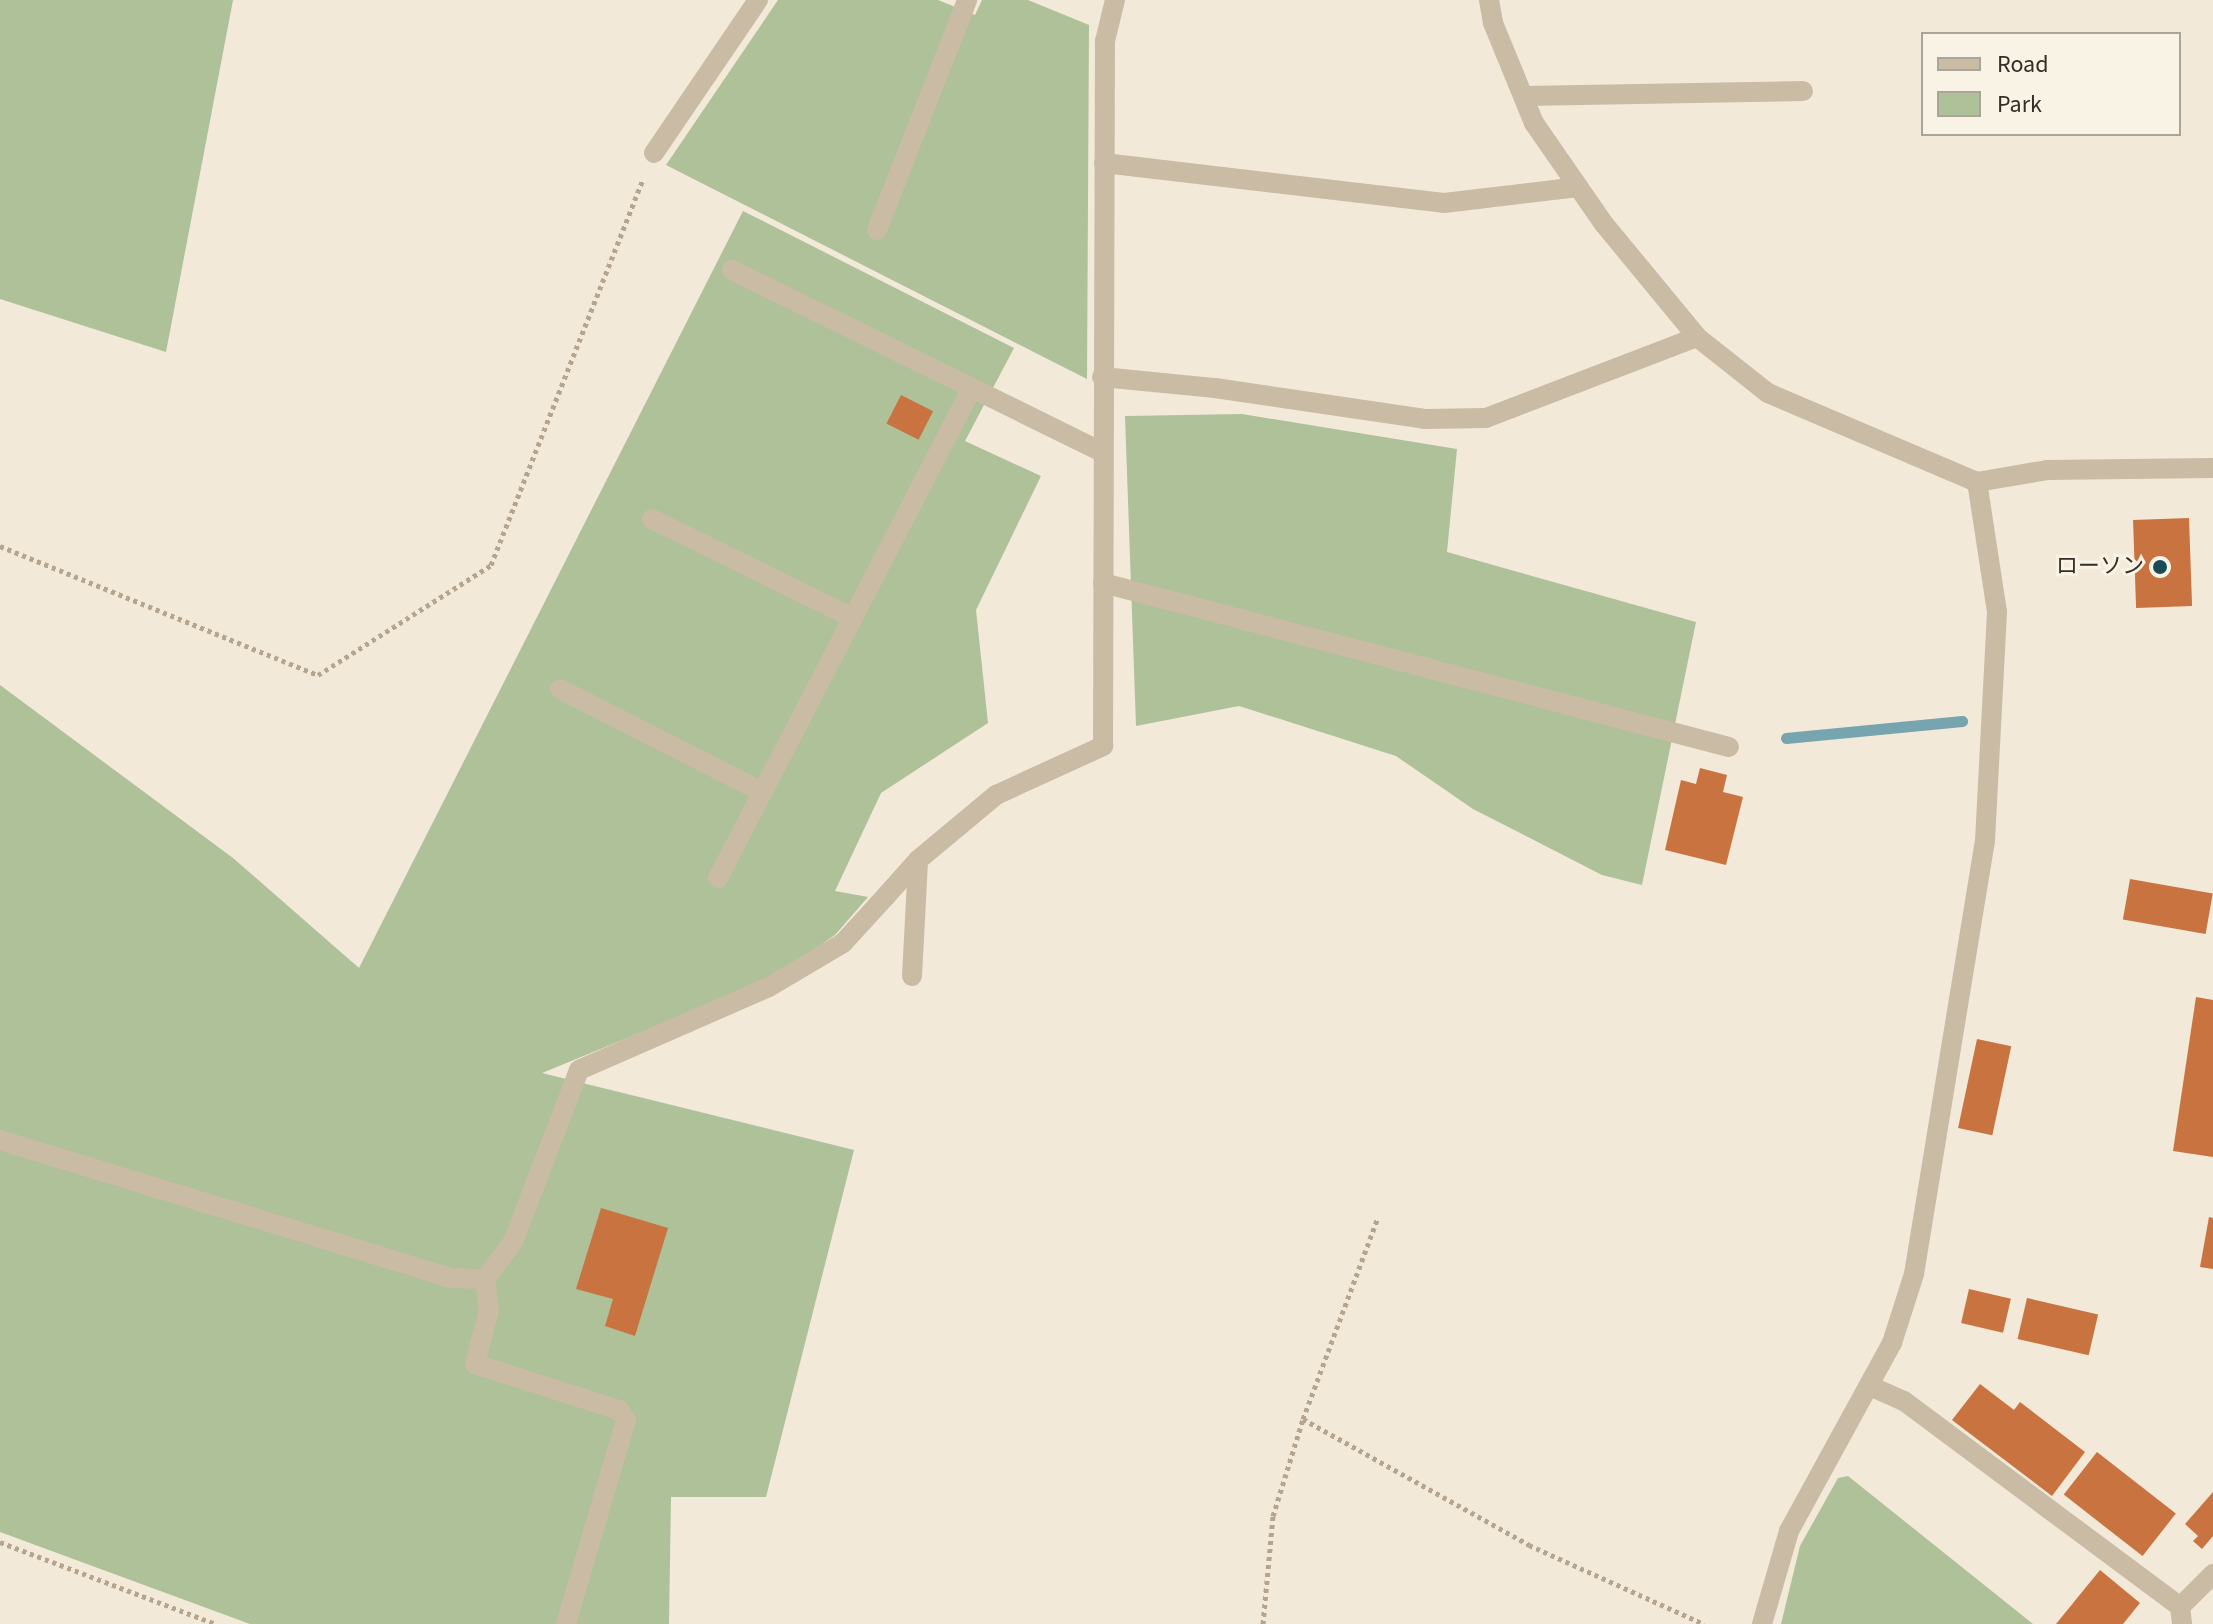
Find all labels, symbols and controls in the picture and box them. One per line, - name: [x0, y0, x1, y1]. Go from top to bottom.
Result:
- legend: [1921, 32, 2181, 136]
- text: Road: [1997, 47, 2049, 82]
- text: Park: [1997, 87, 2042, 122]
- place label: ローソン: [2056, 554, 2144, 580]
- marker: ローソン: [2151, 558, 2169, 576]

